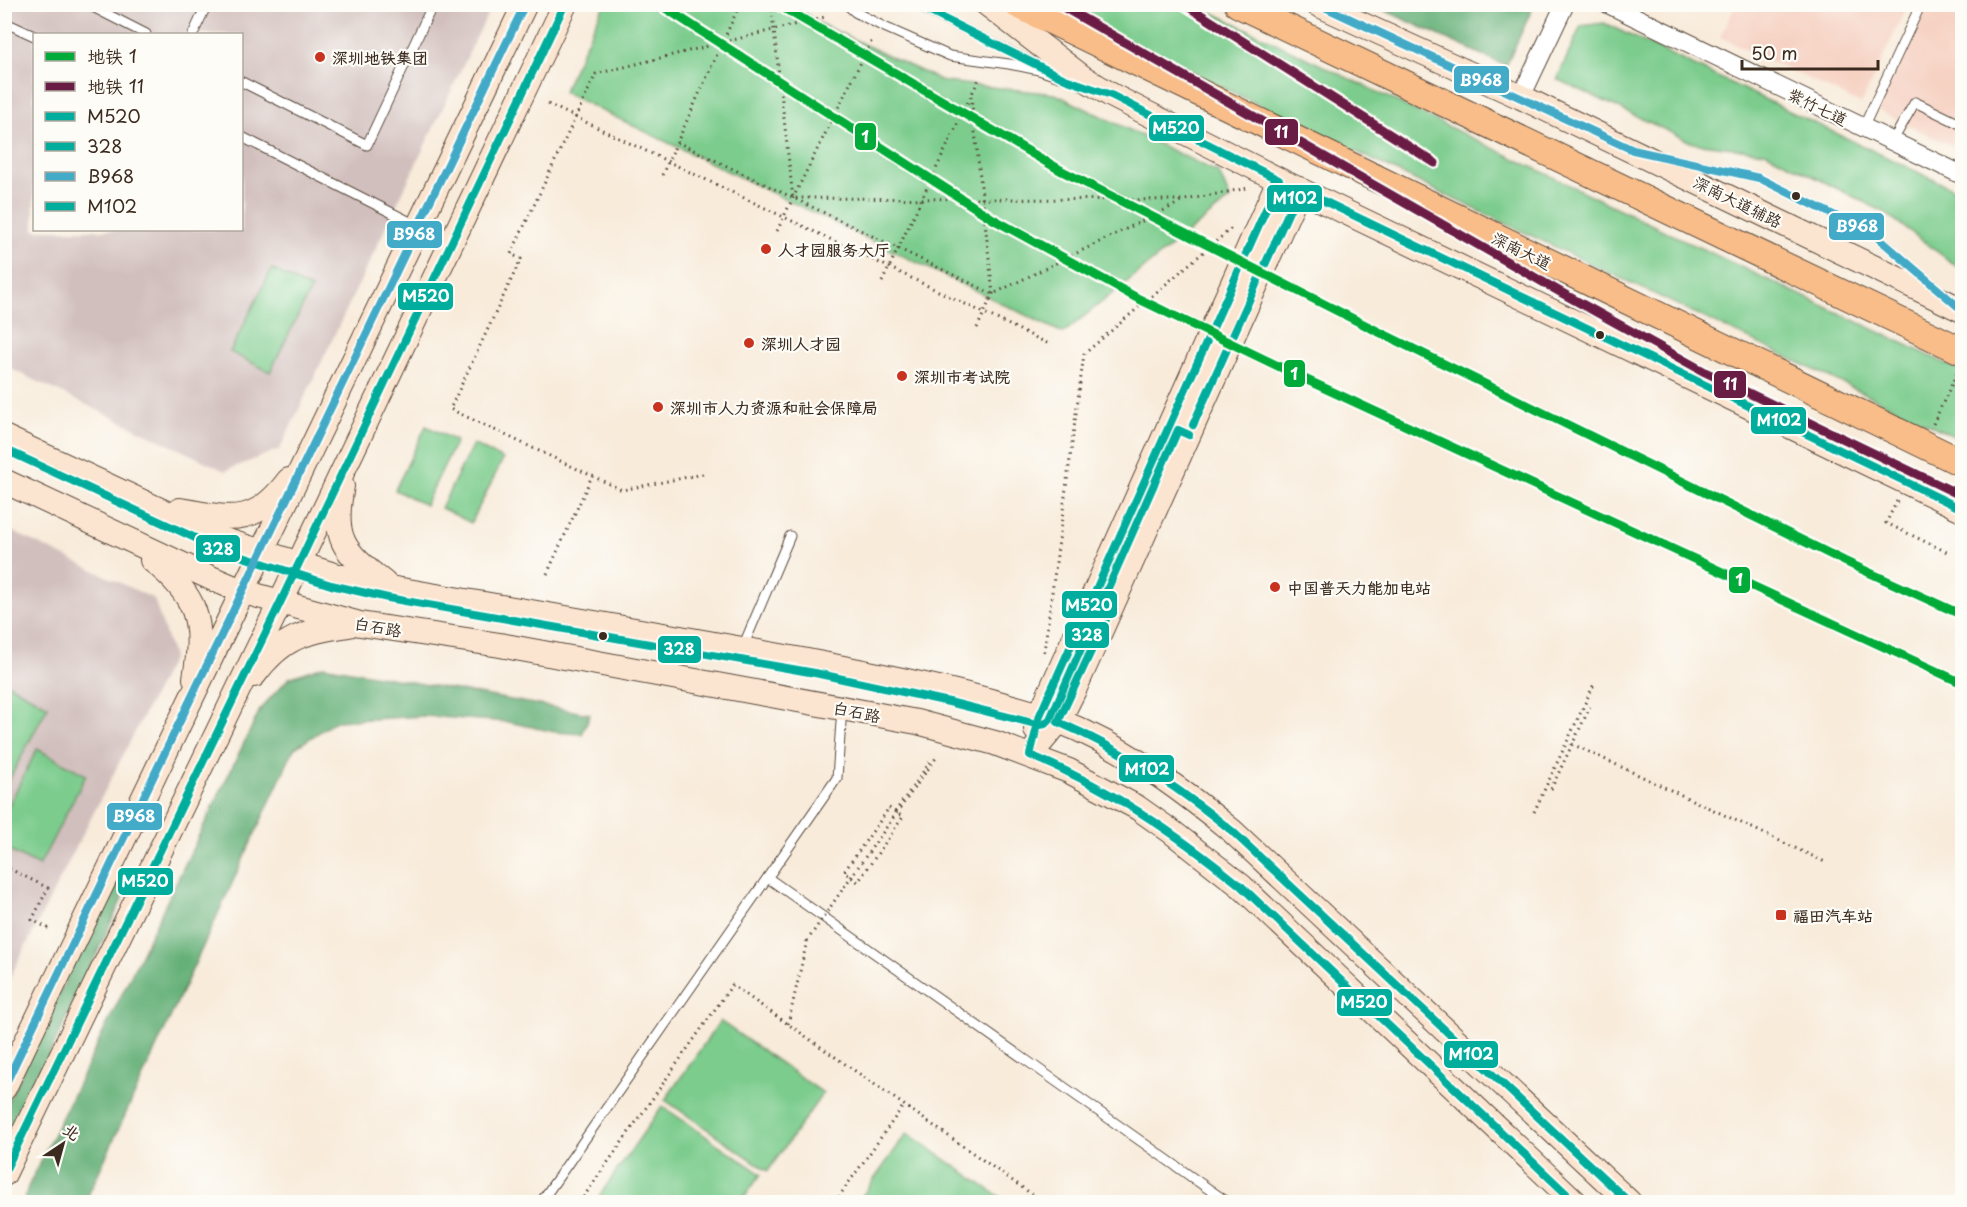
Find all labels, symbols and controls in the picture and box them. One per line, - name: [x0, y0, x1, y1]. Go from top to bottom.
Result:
- legend: [33, 33, 243, 231]
- scale bar: [1742, 33, 1878, 71]
- text: 50 m: [1751, 39, 1798, 66]
- text: 地铁 1: [87, 42, 137, 69]
- place label: 深圳地铁集团: [332, 45, 428, 69]
- marker: 深圳地铁集团: [313, 50, 327, 64]
- line badge: B968: [1453, 65, 1510, 94]
- text: B968: [1460, 67, 1502, 91]
- text: 地铁 11: [87, 72, 144, 99]
- street label: 紫竹七道: [1784, 81, 1852, 131]
- text: M520: [87, 102, 141, 129]
- line badge: M520: [1148, 114, 1205, 142]
- text: M520: [1152, 115, 1200, 139]
- line badge: 11: [1264, 118, 1299, 146]
- text: 11: [1274, 119, 1288, 143]
- line badge: 1: [854, 122, 877, 151]
- text: 1: [861, 124, 869, 148]
- text: 328: [87, 132, 122, 159]
- text: B968: [87, 162, 134, 189]
- street label: 深南大道辅路: [1690, 169, 1786, 233]
- line badge: M102: [1266, 184, 1323, 213]
- text: M102: [1273, 185, 1317, 209]
- unlabelled marker: [1790, 190, 1802, 202]
- text: M102: [87, 192, 137, 219]
- line badge: B968: [1828, 212, 1885, 241]
- text: B968: [1836, 213, 1878, 237]
- line badge: B968: [386, 220, 443, 249]
- text: B968: [393, 221, 435, 245]
- street label: 深南大道: [1488, 225, 1556, 275]
- place label: 人才园服务大厅: [778, 237, 890, 261]
- marker: 人才园服务大厅: [759, 242, 773, 256]
- line badge: M520: [397, 282, 454, 311]
- text: M520: [402, 283, 450, 307]
- unlabelled marker: [1594, 329, 1606, 341]
- place label: 深圳人才园: [761, 331, 841, 355]
- marker: 深圳人才园: [742, 336, 756, 350]
- line badge: 1: [1283, 359, 1306, 388]
- text: 1: [1290, 361, 1298, 385]
- place label: 深圳市考试院: [914, 364, 1010, 388]
- marker: 深圳市考试院: [895, 369, 909, 383]
- line badge: 11: [1713, 370, 1747, 399]
- text: 11: [1723, 371, 1737, 395]
- place label: 深圳市人力资源和社会保障局: [670, 395, 878, 419]
- marker: 深圳市人力资源和社会保障局: [651, 400, 665, 414]
- line badge: M102: [1750, 406, 1807, 435]
- text: M102: [1757, 407, 1801, 431]
- line badge: 328: [195, 534, 241, 563]
- text: 328: [202, 536, 234, 560]
- line badge: 1: [1728, 566, 1751, 594]
- text: 1: [1735, 567, 1743, 591]
- place label: 中国普天力能加电站: [1287, 575, 1431, 599]
- marker: 中国普天力能加电站: [1268, 580, 1282, 594]
- line badge: M520: [1061, 590, 1118, 619]
- text: M520: [1065, 592, 1113, 616]
- street label: 白石路: [352, 610, 404, 642]
- line badge: 328: [1064, 621, 1110, 649]
- text: 328: [1071, 622, 1103, 646]
- unlabelled marker: [597, 630, 609, 642]
- line badge: 328: [657, 635, 702, 664]
- text: 328: [663, 636, 695, 660]
- street label: 白石路: [831, 695, 883, 727]
- line badge: M102: [1118, 754, 1175, 783]
- text: M102: [1125, 756, 1169, 780]
- line badge: B968: [106, 802, 163, 831]
- text: B968: [113, 803, 155, 827]
- line badge: M520: [117, 867, 174, 896]
- text: M520: [121, 868, 169, 892]
- place label: 福田汽车站: [1793, 903, 1873, 927]
- marker: 福田汽车站: [1774, 908, 1788, 922]
- line badge: M520: [1336, 988, 1393, 1017]
- text: M520: [1340, 989, 1388, 1013]
- line badge: M102: [1443, 1040, 1499, 1069]
- text: M102: [1449, 1041, 1493, 1065]
- north arrow: [33, 1114, 93, 1174]
- text: 北: [59, 1117, 86, 1145]

